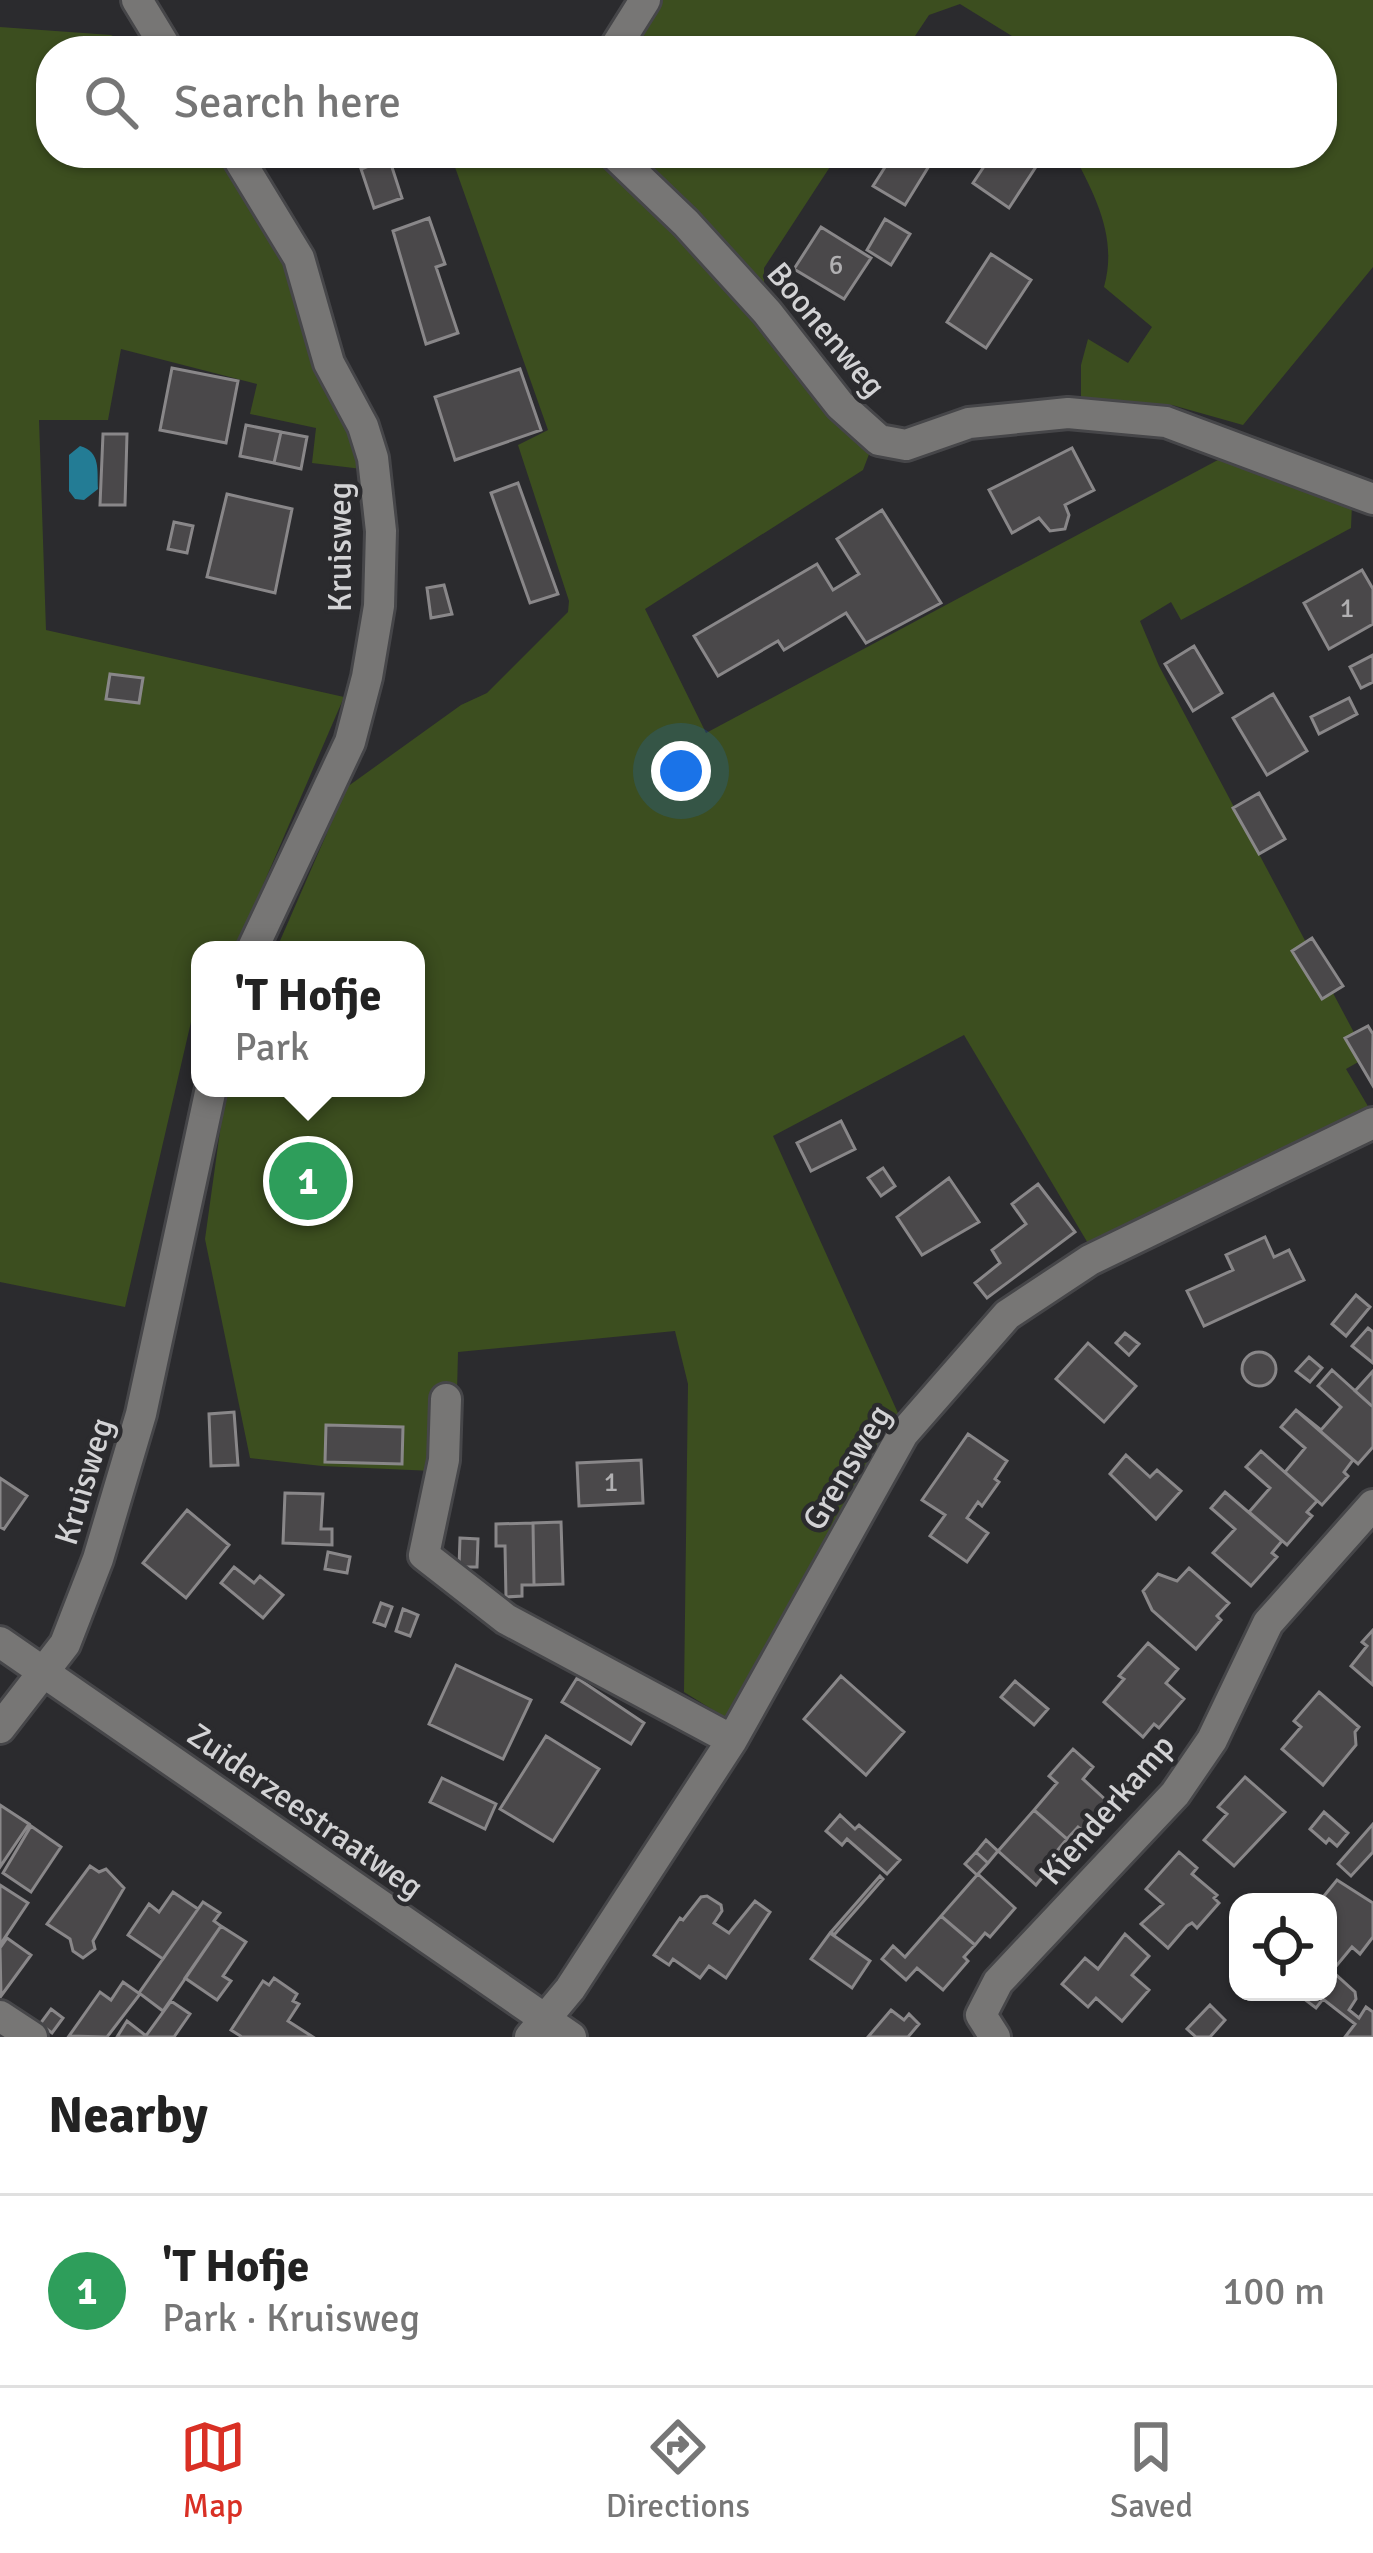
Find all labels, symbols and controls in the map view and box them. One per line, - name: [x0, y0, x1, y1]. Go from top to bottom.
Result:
- search box: [36, 36, 1337, 168]
- icon: search: [78, 69, 144, 135]
- text: Search here: [174, 75, 401, 130]
- house number: 6: [829, 249, 843, 282]
- street label: Boonenweg: [758, 254, 894, 406]
- street label: Kruisweg: [320, 482, 361, 612]
- house number: 1: [1340, 592, 1354, 625]
- your location: [651, 741, 711, 801]
- popup: [191, 941, 425, 1097]
- text: 'T Hofje: [234, 968, 382, 1023]
- text: Park: [234, 1023, 309, 1071]
- pin: 1: [269, 1136, 347, 1226]
- street label: Grensweg: [794, 1398, 901, 1538]
- street label: Kruisweg: [46, 1413, 123, 1550]
- house number: 1: [604, 1466, 618, 1499]
- street label: Zuiderzeestraatweg: [179, 1715, 431, 1908]
- street label: Kienderkamp: [1031, 1726, 1184, 1894]
- map controls: [1229, 1893, 1337, 2001]
- button: locate: [1229, 1893, 1337, 2001]
- text: Nearby: [48, 2084, 208, 2147]
- text: 'T Hofje: [162, 2239, 309, 2294]
- text: 1: [76, 2267, 98, 2315]
- text: 100 m: [1222, 2267, 1325, 2315]
- text: Park · Kruisweg: [162, 2294, 420, 2342]
- tab: Map: [180, 2414, 246, 2527]
- tab: Directions: [606, 2414, 750, 2527]
- tab: Saved: [1110, 2414, 1193, 2527]

